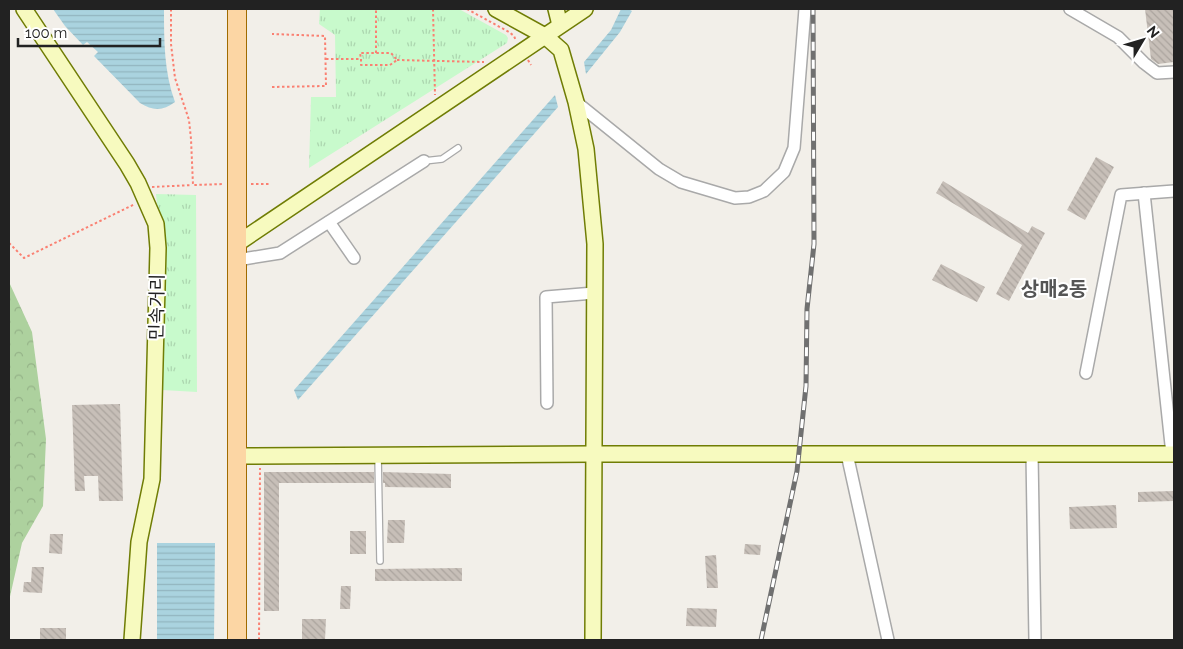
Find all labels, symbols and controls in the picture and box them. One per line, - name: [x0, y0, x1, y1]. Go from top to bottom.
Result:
- scale bar: [18, 15, 160, 47]
- north arrow: [1118, 15, 1168, 65]
- text: N: [1144, 23, 1163, 41]
- text: 100 m: [25, 24, 67, 42]
- street label: 민속거리: [145, 274, 168, 340]
- district label: 상매2동: [1021, 277, 1087, 301]

